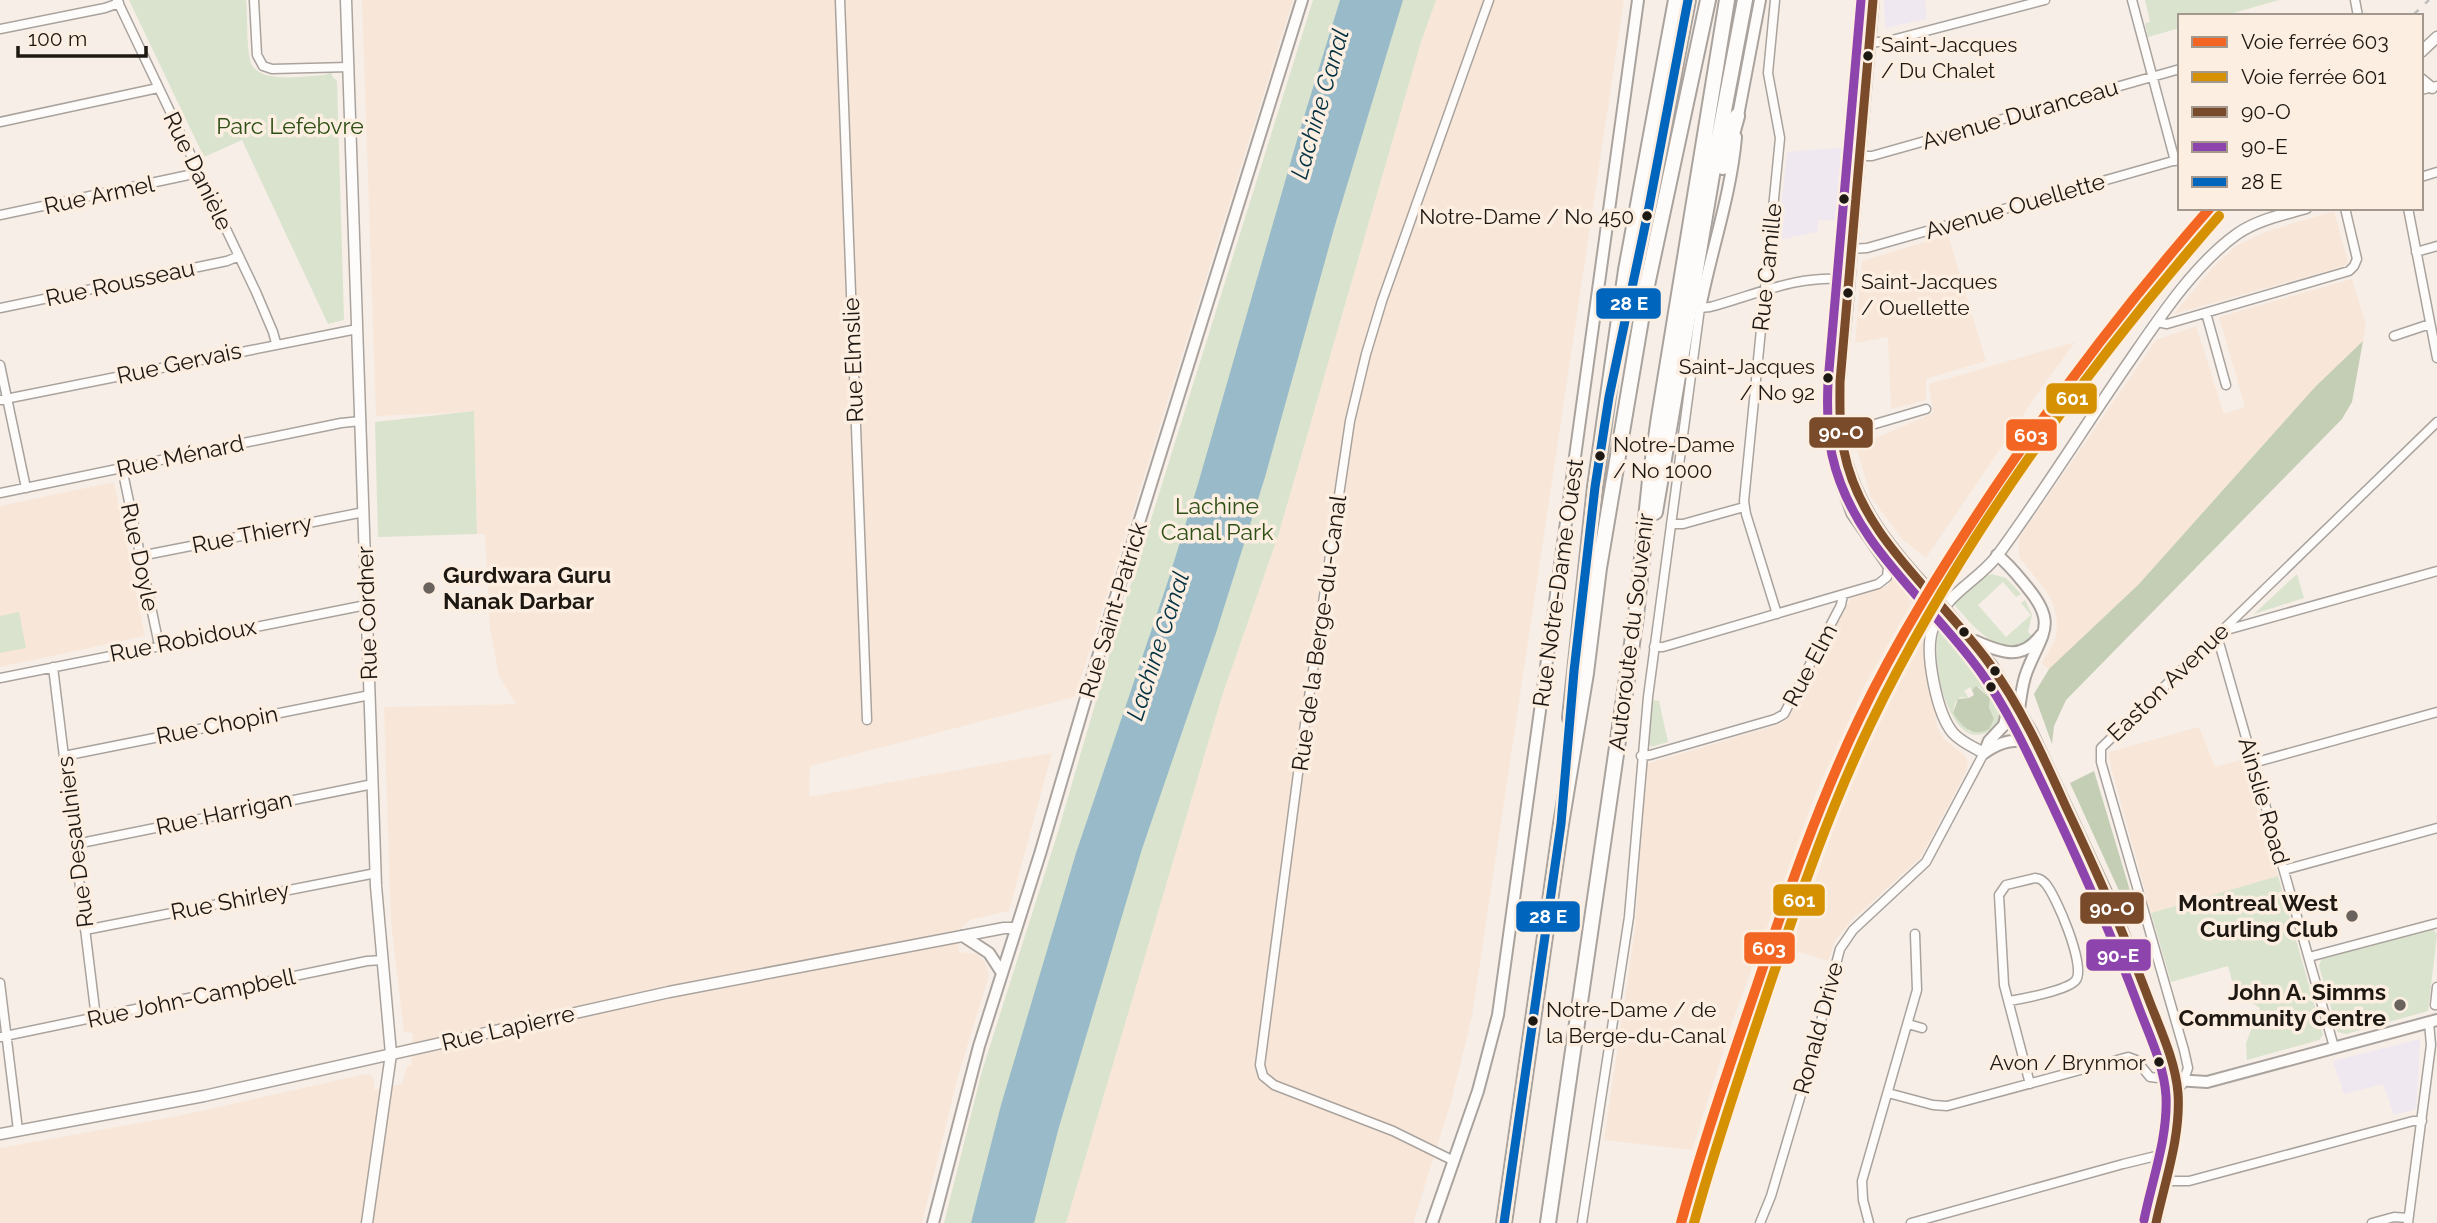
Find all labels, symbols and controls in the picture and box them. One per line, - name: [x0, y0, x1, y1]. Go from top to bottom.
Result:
- scale bar: [18, 14, 145, 58]
- legend: [2178, 14, 2423, 210]
- water label: Lachine Canal: [1284, 25, 1355, 182]
- text: 100 m: [28, 26, 87, 51]
- text: Voie ferrée 603: [2241, 29, 2389, 54]
- place label: Saint-Jacques / Du Chalet: [1881, 32, 2017, 83]
- marker: Saint-Jacques / Du Chalet: [1861, 49, 1875, 63]
- text: Voie ferrée 601: [2241, 64, 2386, 89]
- street label: Avenue Duranceau: [1919, 73, 2121, 154]
- text: 90-O: [2241, 99, 2291, 124]
- street label: Rue Danièle: [158, 107, 239, 234]
- park label: Parc Lefebvre: [216, 112, 364, 139]
- text: 90-E: [2241, 134, 2288, 159]
- street label: Avenue Ouellette: [1922, 167, 2108, 244]
- text: 28 E: [2241, 169, 2283, 194]
- street label: Rue Armel: [41, 170, 157, 219]
- unlabelled marker: [1837, 192, 1851, 206]
- street label: Rue Camille: [1746, 202, 1787, 332]
- place label: Notre-Dame / No 450: [1419, 204, 1634, 229]
- marker: Notre-Dame / No 450: [1640, 209, 1654, 223]
- street label: Rue Rousseau: [43, 254, 197, 311]
- place label: Saint-Jacques / Ouellette: [1861, 269, 1997, 320]
- marker: Saint-Jacques / Ouellette: [1841, 286, 1855, 300]
- line badge: 28 E: [1595, 287, 1662, 320]
- text: 28 E: [1610, 292, 1648, 314]
- street label: Rue Elmslie: [837, 297, 868, 423]
- street label: Rue Gervais: [114, 336, 244, 389]
- place label: Saint-Jacques / No 92: [1679, 354, 1815, 405]
- marker: Saint-Jacques / No 92: [1821, 371, 1835, 385]
- line badge: 601: [2045, 382, 2098, 415]
- text: 601: [2056, 387, 2088, 409]
- line badge: 90-O: [1808, 416, 1874, 449]
- line badge: 603: [2005, 418, 2058, 452]
- text: 90-O: [1818, 421, 1864, 443]
- text: 603: [2014, 424, 2048, 446]
- street label: Rue Ménard: [114, 429, 246, 482]
- place label: Notre-Dame / No 1000: [1613, 432, 1735, 483]
- marker: Notre-Dame / No 1000: [1593, 449, 1607, 463]
- street label: Rue Notre-Dame Ouest: [1527, 457, 1588, 709]
- park label: Lachine Canal Park: [1161, 492, 1273, 545]
- street label: Rue de la Berge-du-Canal: [1286, 492, 1351, 773]
- street label: Rue Doyle: [116, 500, 165, 613]
- street label: Rue Thierry: [190, 509, 314, 558]
- street label: Autoroute du Souvenir: [1603, 512, 1658, 752]
- street label: Rue Saint-Patrick: [1073, 519, 1152, 701]
- street label: Rue Cordner: [351, 545, 382, 681]
- place label: Gurdwara Guru Nanak Darbar: [443, 561, 611, 614]
- water label: Lachine Canal: [1120, 568, 1195, 724]
- marker: Gurdwara Guru Nanak Darbar: [421, 580, 437, 596]
- street label: Rue Robidoux: [107, 612, 259, 667]
- street label: Easton Avenue: [2101, 617, 2234, 746]
- street label: Rue Elm: [1777, 619, 1842, 711]
- unlabelled marker: [1957, 625, 1971, 639]
- unlabelled marker: [1988, 664, 2002, 678]
- unlabelled marker: [1984, 680, 1998, 694]
- street label: Rue Chopin: [154, 699, 280, 750]
- street label: Ainslie Road: [2233, 734, 2295, 867]
- street label: Rue Desaulniers: [51, 755, 98, 929]
- street label: Rue Harrigan: [153, 785, 294, 840]
- street label: Rue Shirley: [168, 876, 291, 925]
- line badge: 601: [1772, 883, 1826, 917]
- text: 601: [1783, 889, 1815, 911]
- place label: Montreal West Curling Club: [2178, 889, 2338, 942]
- line badge: 90-O: [2079, 891, 2145, 925]
- text: 90-O: [2089, 897, 2135, 919]
- line badge: 28 E: [1515, 900, 1581, 933]
- text: 28 E: [1529, 905, 1567, 927]
- marker: Montreal West Curling Club: [2344, 908, 2360, 924]
- line badge: 603: [1743, 931, 1796, 965]
- text: 603: [1752, 937, 1786, 959]
- line badge: 90-E: [2085, 938, 2152, 972]
- text: 90-E: [2097, 944, 2139, 966]
- street label: Ronald Drive: [1787, 959, 1848, 1097]
- street label: Rue John-Campbell: [84, 962, 298, 1033]
- place label: John A. Simms Community Centre: [2178, 978, 2386, 1031]
- place label: Notre-Dame / de la Berge-du-Canal: [1546, 997, 1726, 1048]
- marker: John A. Simms Community Centre: [2392, 997, 2408, 1013]
- street label: Rue Lapierre: [439, 999, 577, 1056]
- marker: Notre-Dame / de la Berge-du-Canal: [1526, 1014, 1540, 1028]
- place label: Avon / Brynmor: [1989, 1050, 2147, 1075]
- marker: Avon / Brynmor: [2152, 1055, 2166, 1069]

